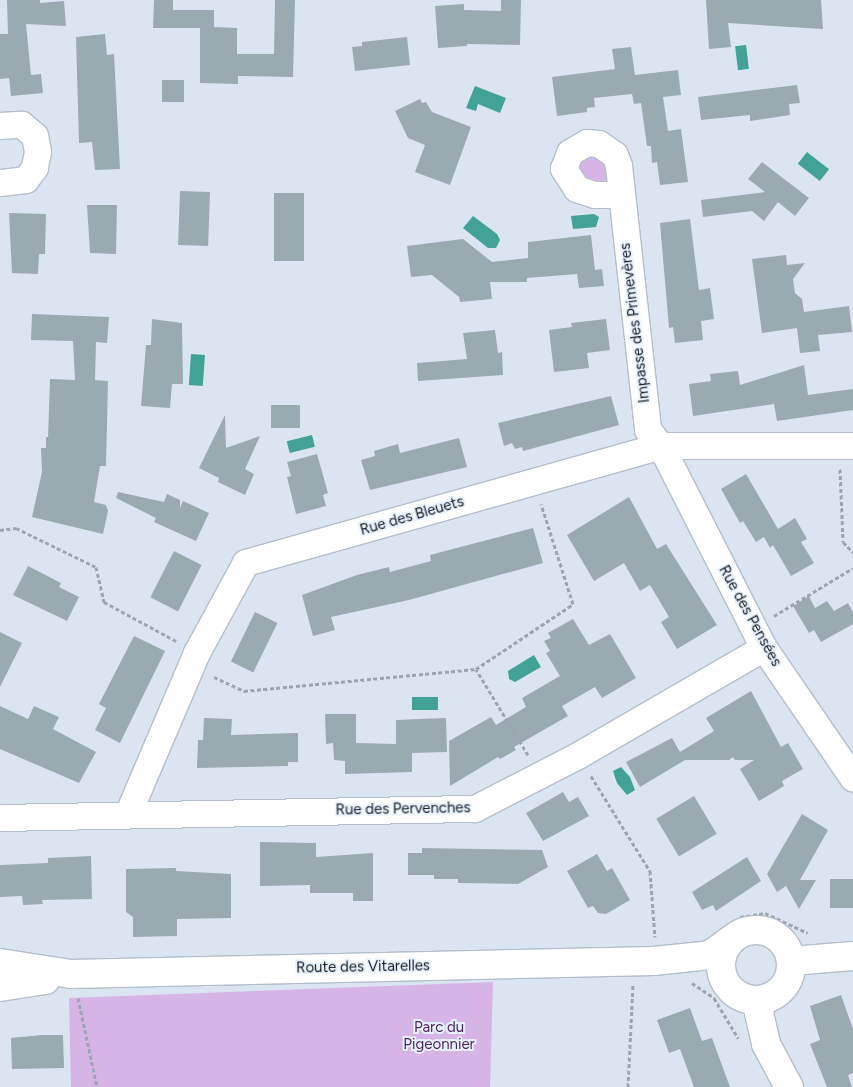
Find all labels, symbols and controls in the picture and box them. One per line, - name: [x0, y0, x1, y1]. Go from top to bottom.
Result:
- street label: Impasse des Primevères: [616, 242, 654, 404]
- street label: Rue des Bleuets: [358, 493, 466, 539]
- street label: Rue des Pensées: [715, 562, 785, 670]
- street label: Rue des Pervenches: [335, 799, 471, 819]
- street label: Route des Vitarelles: [296, 957, 430, 977]
- park label: Parc du Pigeonnier: [403, 1018, 475, 1053]

